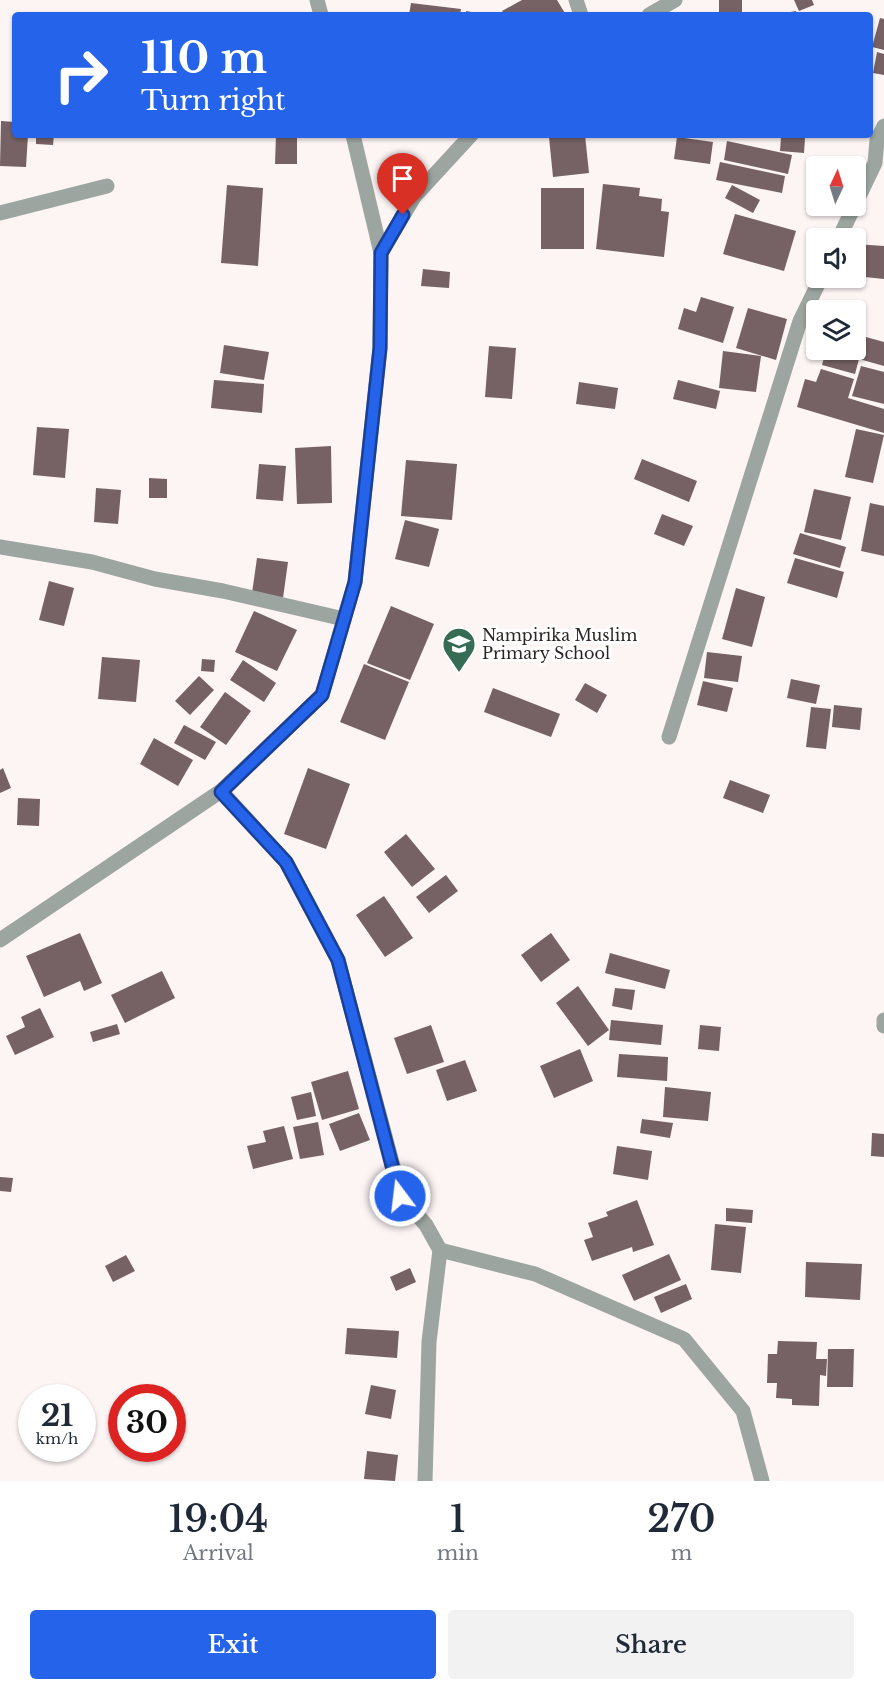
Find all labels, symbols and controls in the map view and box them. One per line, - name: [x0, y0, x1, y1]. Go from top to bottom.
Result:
- text: 110 m: [141, 32, 267, 84]
- icon: right: [42, 36, 120, 114]
- text: Turn right: [141, 84, 285, 117]
- pin: [377, 153, 428, 215]
- north arrow: [806, 156, 866, 216]
- map controls: [806, 156, 866, 360]
- icon: arrive: [386, 162, 419, 195]
- button: sound: [806, 228, 866, 288]
- button: layers: [806, 300, 866, 360]
- place label: Nampirika Muslim Primary School: [482, 625, 637, 663]
- school or university icon: Nampirika Muslim Primary School: [441, 626, 477, 673]
- position arrow: [368, 1164, 432, 1228]
- speed limit sign: 30: [108, 1384, 186, 1462]
- text: 21: [41, 1397, 73, 1434]
- text: km/h: [36, 1429, 78, 1448]
- text: 19:04: [169, 1497, 268, 1542]
- text: 1: [450, 1497, 466, 1542]
- text: 270: [647, 1497, 715, 1542]
- text: Arrival: [183, 1541, 254, 1565]
- text: min: [437, 1541, 479, 1565]
- text: m: [671, 1541, 692, 1565]
- button: Exit: [30, 1610, 436, 1679]
- button: Share: [448, 1610, 854, 1679]

